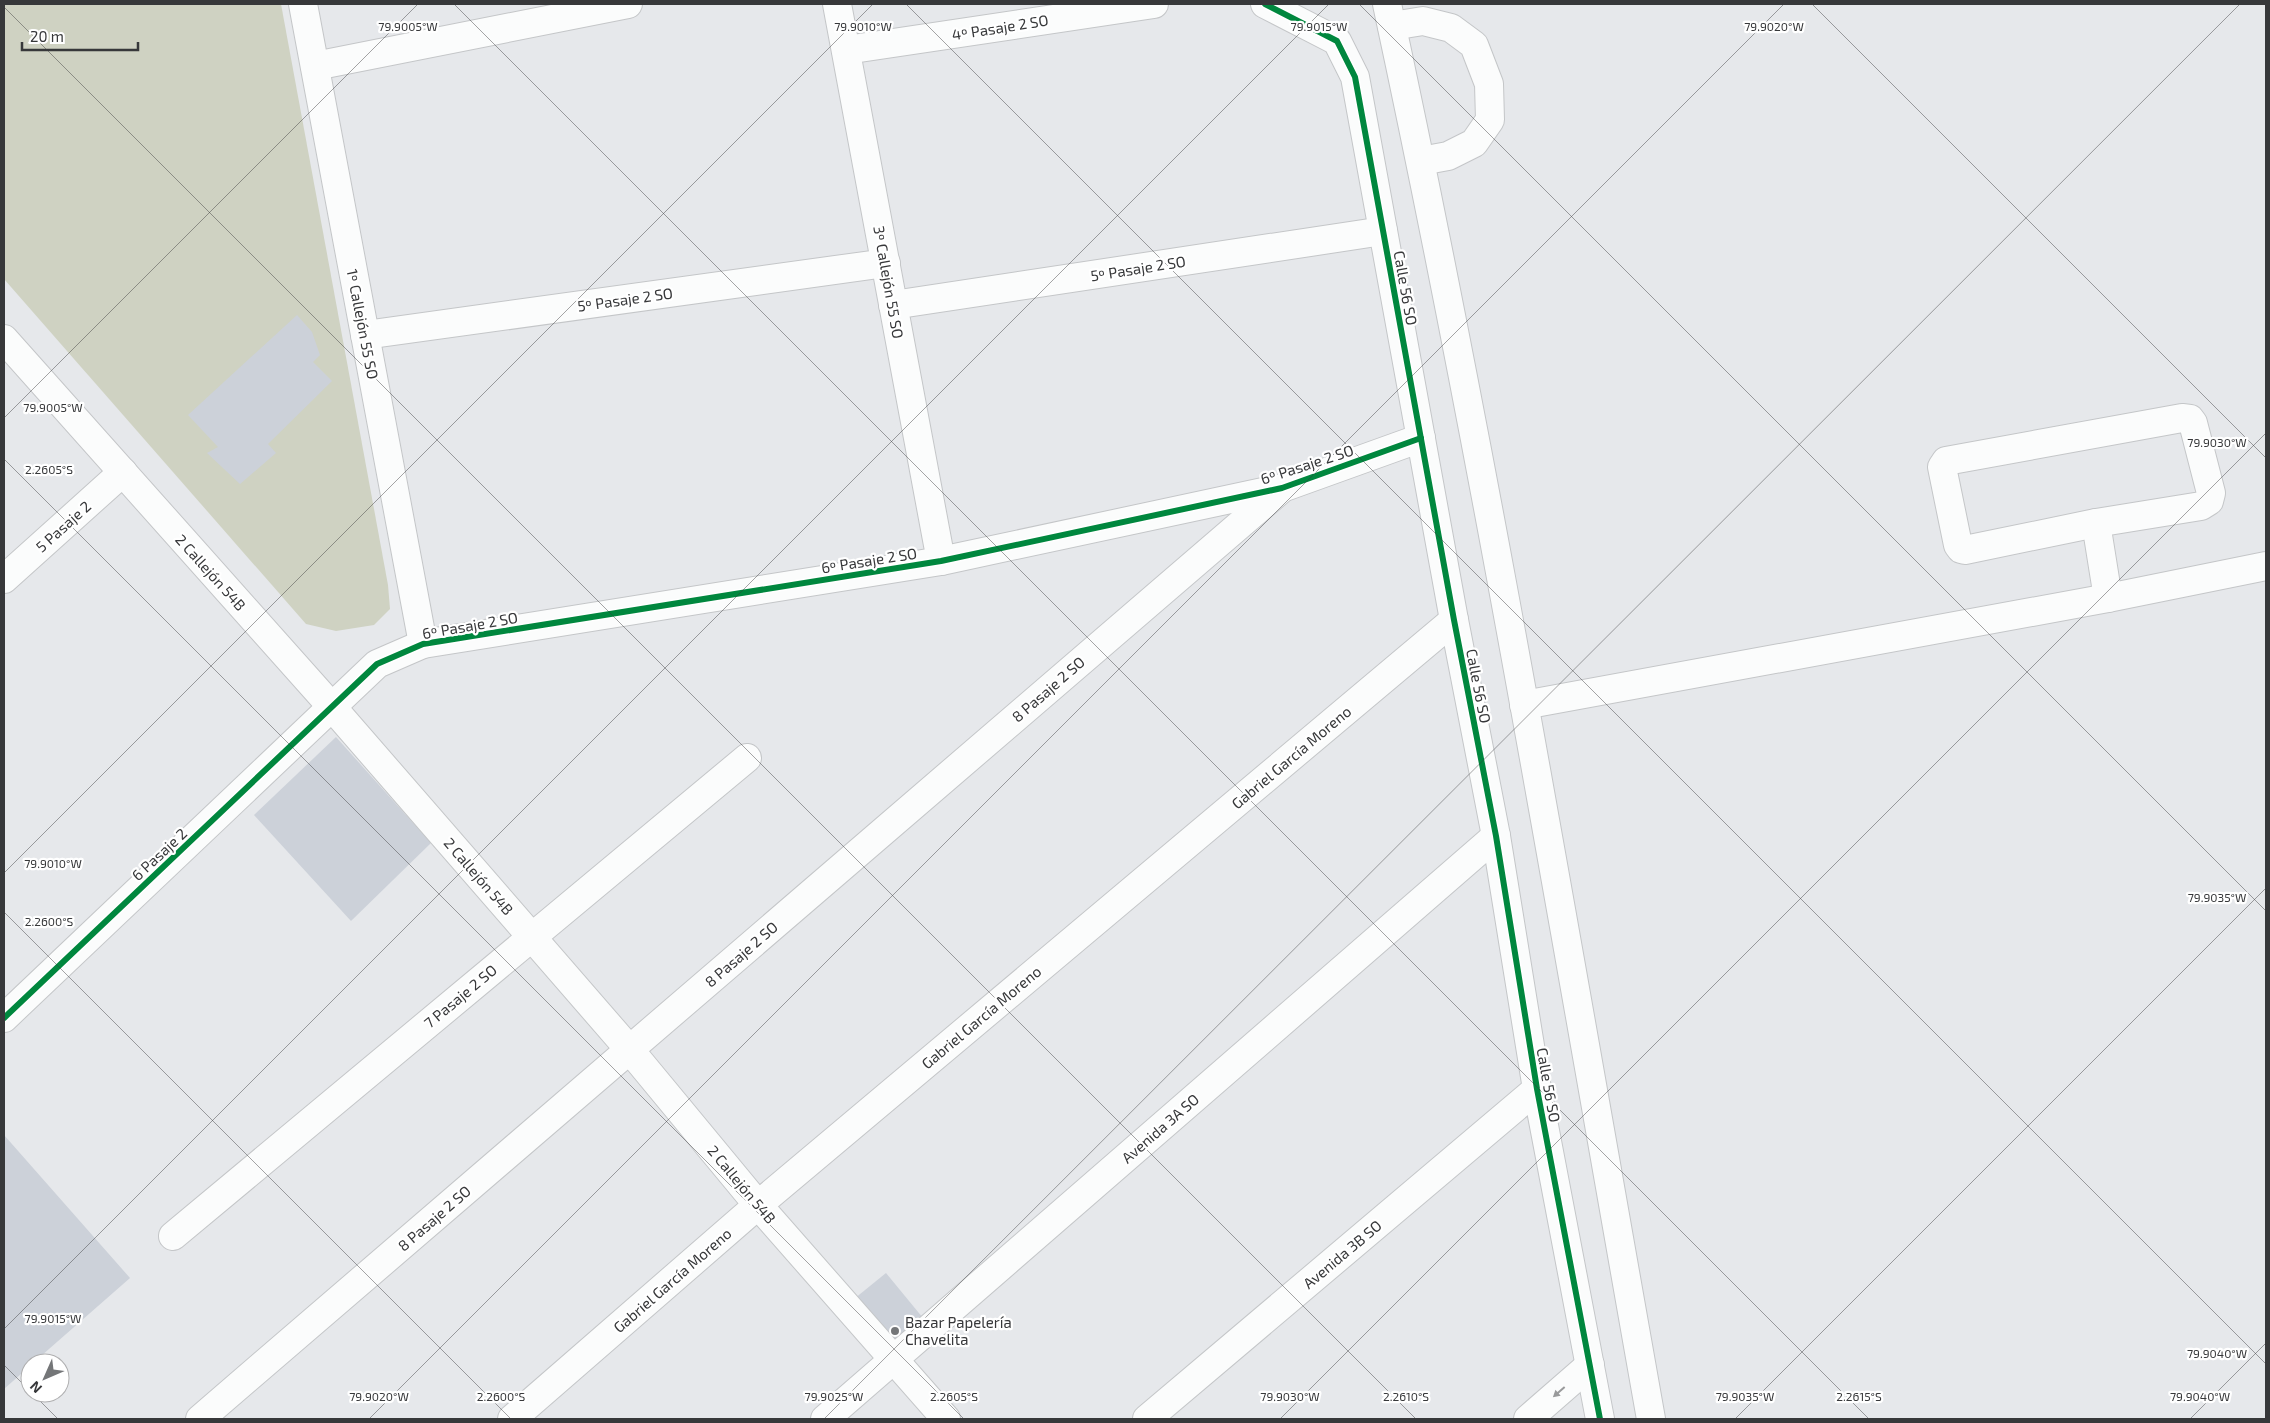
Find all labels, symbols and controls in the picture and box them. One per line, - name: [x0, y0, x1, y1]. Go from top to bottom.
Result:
- street label: 4º Pasaje 2 SO: [950, 10, 1050, 45]
- text: 79.9005°W: [378, 19, 438, 33]
- text: 79.9010°W: [834, 19, 892, 33]
- text: 79.9015°W: [1291, 19, 1347, 33]
- text: 79.9020°W: [1744, 19, 1804, 33]
- scale bar: [22, 20, 139, 52]
- text: 20 m: [30, 27, 64, 45]
- street label: 3º Callejón 55 SO: [869, 224, 908, 340]
- street label: Calle 56 SO: [1391, 249, 1421, 327]
- street label: 5º Pasaje 2 SO: [1089, 252, 1187, 285]
- street label: 1º Callejón 55 SO: [343, 267, 383, 381]
- street label: 5º Pasaje 2 SO: [576, 283, 674, 316]
- text: 79.9005°W: [23, 400, 83, 414]
- text: 79.9030°W: [2187, 435, 2247, 449]
- street label: 6º Pasaje 2 SO: [1258, 440, 1356, 488]
- text: 2.2605°S: [25, 462, 73, 476]
- street label: 5 Pasaje 2: [32, 497, 95, 556]
- street label: 2 Callejón 54B: [171, 530, 250, 615]
- street label: 6º Pasaje 2 SO: [820, 544, 918, 577]
- street label: 6º Pasaje 2 SO: [421, 608, 519, 643]
- street label: Calle 56 SO: [1463, 647, 1495, 725]
- street label: 8 Pasaje 2 SO: [1008, 652, 1089, 726]
- street label: Gabriel García Moreno: [1228, 702, 1354, 812]
- street label: 6 Pasaje 2: [128, 824, 191, 885]
- street label: 2 Callejón 54B: [440, 834, 517, 919]
- text: 79.9010°W: [24, 856, 82, 870]
- text: 79.9035°W: [2188, 890, 2246, 904]
- text: 2.2600°S: [25, 914, 74, 928]
- street label: 8 Pasaje 2 SO: [701, 917, 782, 991]
- street label: 7 Pasaje 2 SO: [420, 960, 501, 1032]
- street label: Gabriel García Moreno: [918, 962, 1044, 1072]
- street label: Calle 56 SO: [1534, 1046, 1564, 1124]
- street label: Avenida 3A SO: [1118, 1090, 1202, 1166]
- street label: 2 Callejón 54B: [703, 1141, 780, 1227]
- street label: 8 Pasaje 2 SO: [394, 1181, 475, 1255]
- street label: Avenida 3B SO: [1299, 1216, 1385, 1292]
- street label: Gabriel García Moreno: [609, 1224, 735, 1336]
- text: 79.9015°W: [25, 1311, 81, 1325]
- place label: Bazar Papelería Chavelita: [905, 1313, 1012, 1348]
- marker: Bazar Papelería Chavelita: [889, 1325, 901, 1337]
- text: 79.9040°W: [2187, 1346, 2247, 1360]
- north arrow: [20, 1353, 70, 1403]
- text: N: [26, 1378, 45, 1397]
- one-way arrow: [1554, 1386, 1566, 1398]
- text: 79.9020°W: [349, 1389, 409, 1403]
- text: 2.2600°S: [477, 1389, 526, 1403]
- text: 79.9025°W: [805, 1389, 863, 1403]
- text: 2.2605°S: [930, 1389, 978, 1403]
- text: 79.9030°W: [1260, 1389, 1320, 1403]
- text: 2.2610°S: [1383, 1389, 1429, 1403]
- text: 79.9035°W: [1716, 1389, 1774, 1403]
- text: 2.2615°S: [1836, 1389, 1882, 1403]
- text: 79.9040°W: [2170, 1389, 2230, 1403]

